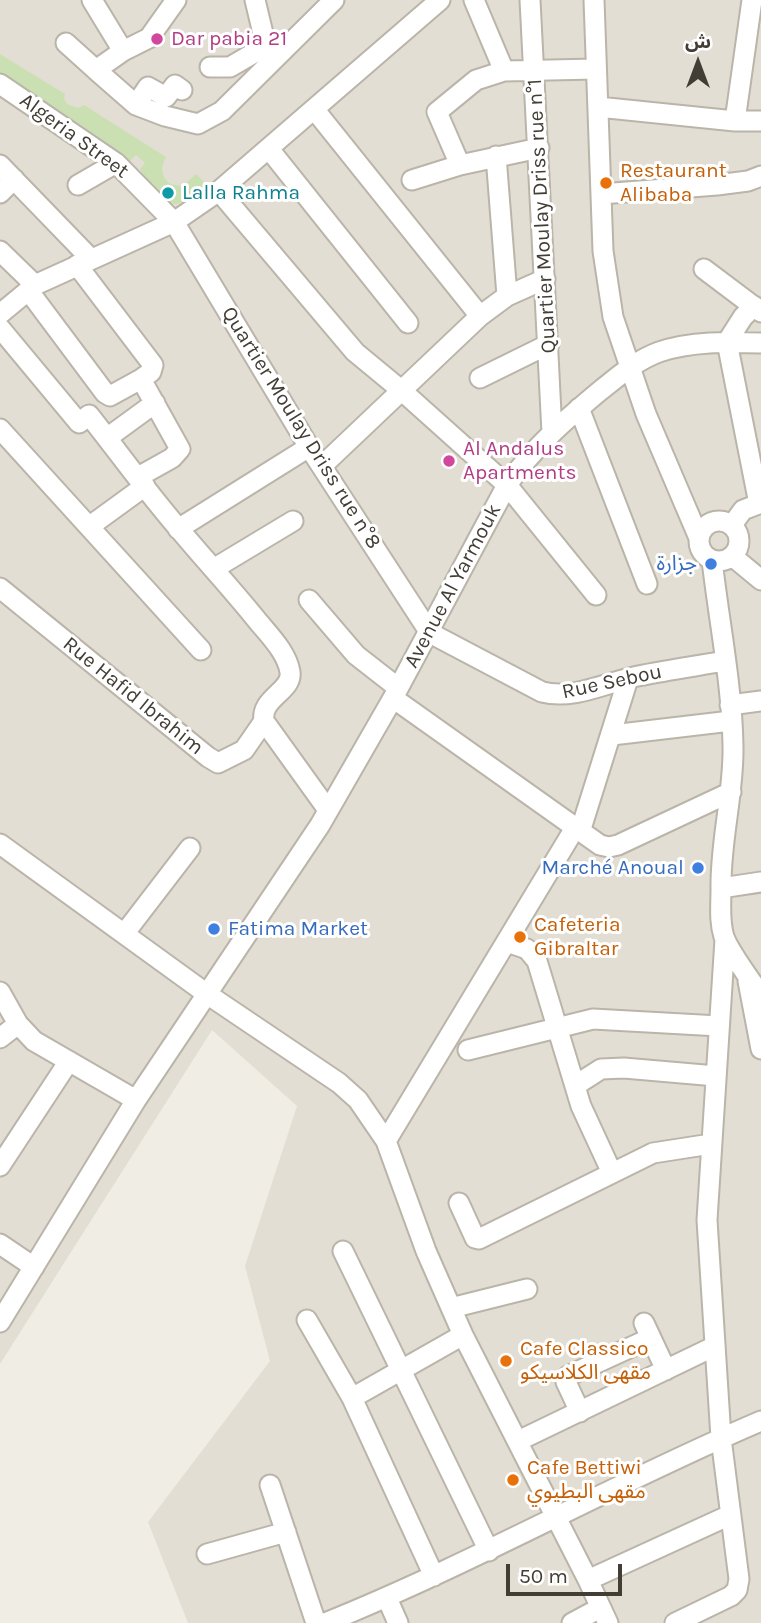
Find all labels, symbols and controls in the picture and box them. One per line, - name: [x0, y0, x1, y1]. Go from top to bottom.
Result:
- place label: Dar pabia 21: [171, 26, 287, 52]
- north arrow: [663, 28, 733, 98]
- marker: Dar pabia 21: [149, 31, 165, 47]
- text: ش: [685, 31, 711, 53]
- street label: Quartier Moulay Driss rue n°1: [522, 78, 562, 354]
- street label: Algeria Street: [15, 88, 133, 184]
- place label: Restaurant Alibaba: [620, 158, 727, 208]
- marker: Restaurant Alibaba: [598, 175, 614, 191]
- place label: Lalla Rahma: [182, 180, 300, 206]
- marker: Lalla Rahma: [160, 185, 176, 201]
- street label: Quartier Moulay Driss rue n°8: [216, 302, 386, 554]
- place label: Al Andalus Apartments: [463, 436, 576, 486]
- marker: Al Andalus Apartments: [441, 453, 457, 469]
- street label: Avenue Al Yarmouk: [399, 500, 507, 672]
- place label: جزارة: [656, 551, 697, 577]
- marker: جزارة: [703, 556, 719, 572]
- street label: Rue Hafid Ibrahim: [58, 631, 208, 761]
- street label: Rue Sebou: [560, 659, 664, 705]
- place label: Marché Anoual: [541, 855, 684, 881]
- marker: Marché Anoual: [690, 860, 706, 876]
- place label: Cafeteria Gibraltar: [534, 912, 620, 962]
- place label: Fatima Market: [228, 916, 368, 942]
- marker: Fatima Market: [206, 921, 222, 937]
- marker: Cafeteria Gibraltar: [512, 929, 528, 945]
- place label: Cafe Classico مقهى الكلاسيكو: [520, 1336, 651, 1386]
- marker: Cafe Classico مقهى الكلاسيكو: [498, 1353, 514, 1369]
- place label: Cafe Bettiwi مقهى البطيوي: [527, 1455, 646, 1505]
- marker: Cafe Bettiwi مقهى البطيوي: [505, 1472, 521, 1488]
- scale bar: [509, 1550, 624, 1594]
- text: 50 m: [519, 1564, 568, 1588]

